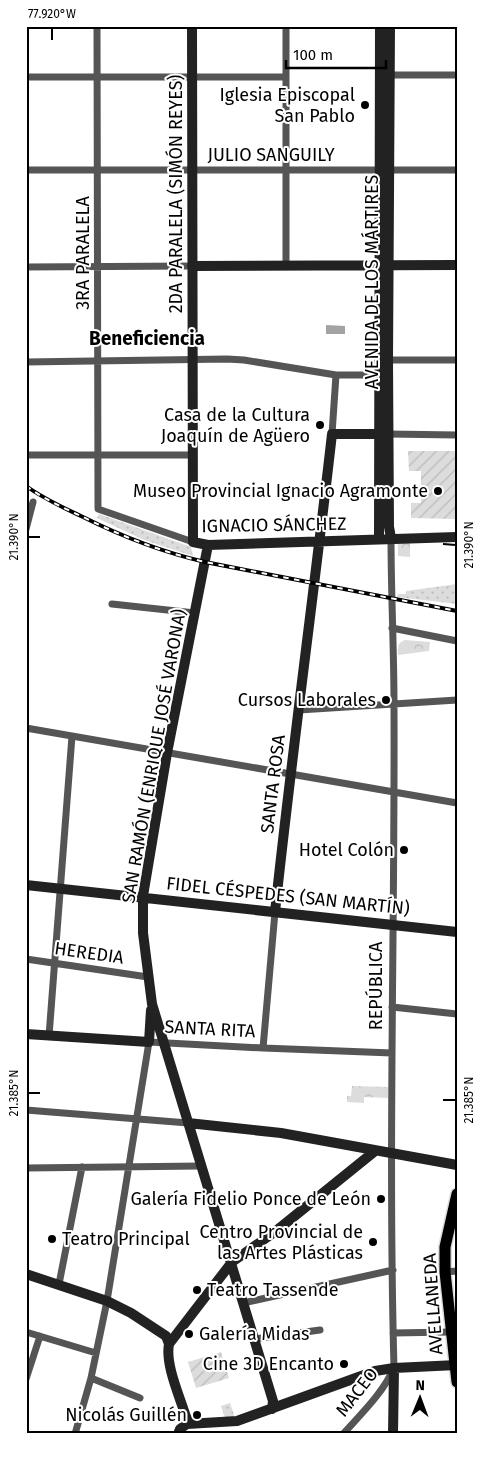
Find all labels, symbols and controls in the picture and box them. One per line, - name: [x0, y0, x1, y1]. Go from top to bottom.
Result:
- text: 77.920°W: [28, 7, 76, 21]
- scale bar: [286, 38, 386, 70]
- text: 100 m: [293, 46, 333, 64]
- street label: 2DA PARALELA (SIMÓN REYES): [165, 75, 187, 313]
- place label: Iglesia Episcopal San Pablo: [220, 84, 355, 127]
- marker: Iglesia Episcopal San Pablo: [359, 99, 371, 111]
- street label: JULIO SANGUILY: [207, 144, 335, 166]
- street label: AVENIDA DE LOS MÁRTIRES: [360, 175, 383, 389]
- street label: 3RA PARALELA: [72, 195, 94, 310]
- district label: Beneficiencia: [89, 327, 205, 350]
- place label: Casa de la Cultura Joaquín de Agüero: [161, 404, 310, 447]
- marker: Casa de la Cultura Joaquín de Agüero: [314, 419, 326, 431]
- place label: Museo Provincial Ignacio Agramonte: [133, 480, 428, 502]
- marker: Museo Provincial Ignacio Agramonte: [432, 485, 444, 497]
- street label: IGNACIO SÁNCHEZ: [201, 512, 347, 537]
- text: 21.390°N: [7, 513, 21, 561]
- text: 21.390°N: [462, 521, 476, 569]
- street label: SAN RAMÓN (ENRIQUE JOSÉ VARONA): [116, 607, 191, 905]
- place label: Cursos Laborales: [238, 689, 376, 711]
- marker: Cursos Laborales: [380, 694, 392, 706]
- street label: SANTA ROSA: [256, 733, 290, 834]
- place label: Hotel Colón: [299, 839, 394, 861]
- marker: Hotel Colón: [398, 844, 410, 856]
- street label: FIDEL CÉSPEDES (SAN MARTÍN): [165, 871, 411, 920]
- street label: HEREDIA: [53, 937, 126, 969]
- street label: REPÚBLICA: [364, 941, 387, 1030]
- street label: SANTA RITA: [164, 1016, 257, 1042]
- text: 21.385°N: [7, 1070, 21, 1116]
- text: 21.385°N: [462, 1077, 476, 1123]
- place label: Galería Fidelio Ponce de León: [130, 1188, 371, 1210]
- marker: Galería Fidelio Ponce de León: [375, 1193, 387, 1205]
- place label: Centro Provincial de las Artes Plásticas: [199, 1221, 363, 1264]
- place label: Teatro Principal: [62, 1228, 190, 1250]
- marker: Teatro Principal: [46, 1233, 58, 1245]
- marker: Centro Provincial de las Artes Plásticas: [367, 1236, 379, 1248]
- street label: AVELLANEDA: [418, 1252, 448, 1355]
- place label: Teatro Tassende: [207, 1279, 339, 1301]
- marker: Teatro Tassende: [191, 1284, 203, 1296]
- place label: Galería Midas: [199, 1323, 309, 1345]
- marker: Galería Midas: [183, 1328, 195, 1340]
- place label: Cine 3D Encanto: [203, 1353, 334, 1375]
- marker: Cine 3D Encanto: [338, 1358, 350, 1370]
- street label: MACEO: [331, 1363, 383, 1421]
- north arrow: [396, 1372, 446, 1422]
- text: N: [415, 1377, 425, 1394]
- place label: Nicolás Guillén: [65, 1404, 187, 1426]
- marker: Nicolás Guillén: [191, 1409, 203, 1421]

